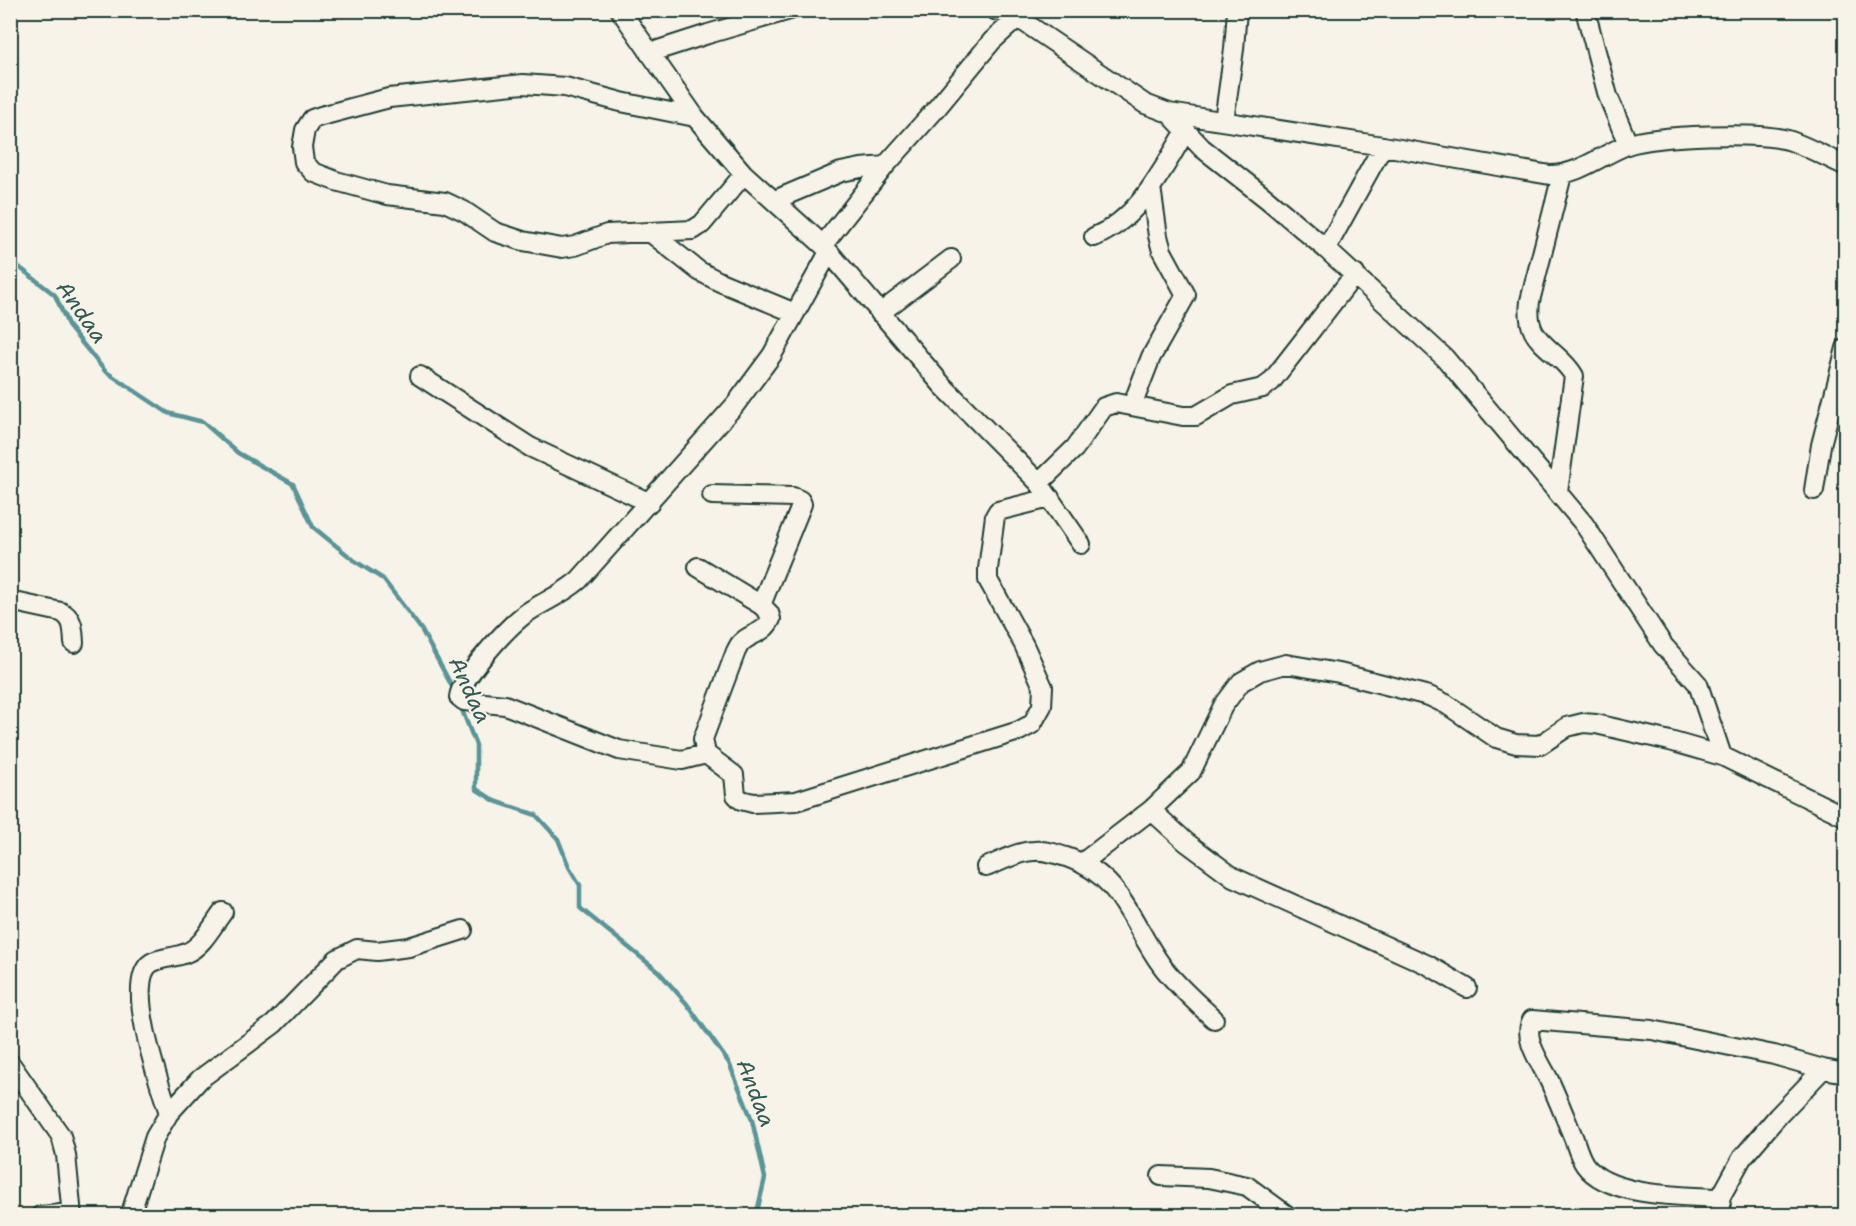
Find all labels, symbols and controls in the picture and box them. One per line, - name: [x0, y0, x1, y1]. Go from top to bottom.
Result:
- water label: Andaa: [50, 275, 114, 349]
- water label: Andaa: [442, 652, 498, 728]
- water label: Andaa: [730, 1055, 782, 1131]

